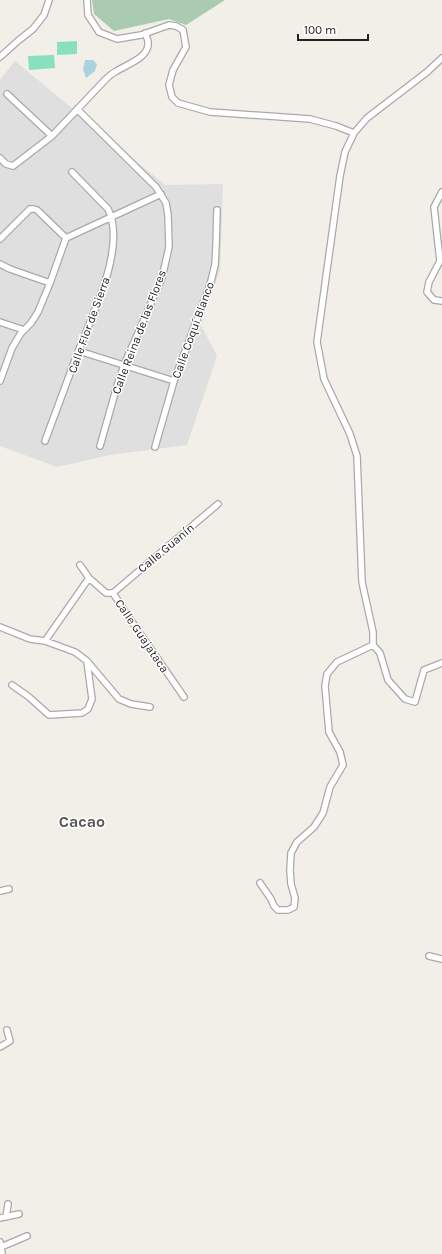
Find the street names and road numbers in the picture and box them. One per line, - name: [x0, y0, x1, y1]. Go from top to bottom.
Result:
- street label: Calle Reina de las Flores: [109, 268, 169, 396]
- street label: Calle Flor de Sierra: [65, 275, 113, 375]
- street label: Calle Coquí Blanco: [169, 280, 217, 380]
- street label: Calle Guanín: [135, 520, 197, 576]
- street label: Calle Guajataca: [112, 597, 172, 675]

